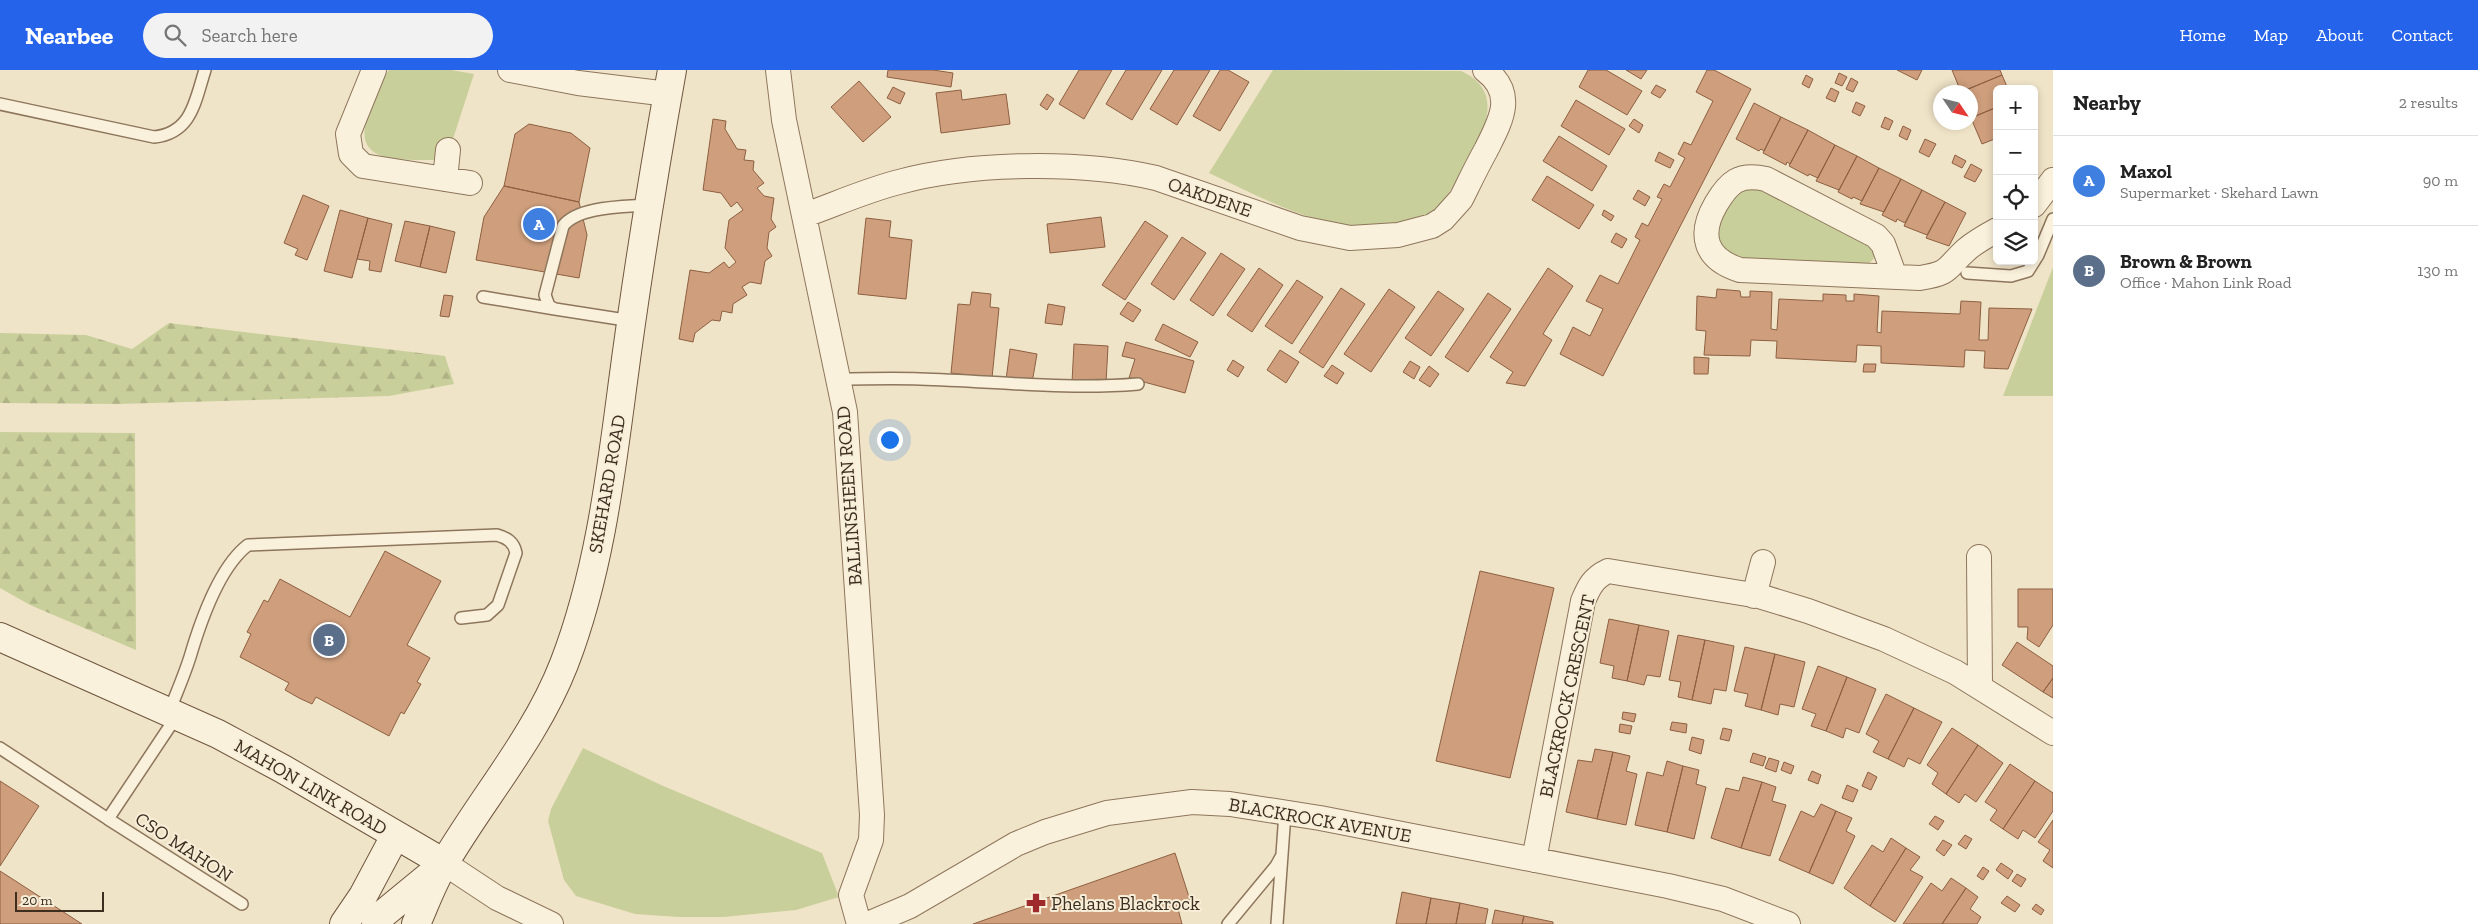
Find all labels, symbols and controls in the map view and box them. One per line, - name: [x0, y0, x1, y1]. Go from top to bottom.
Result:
- search box: [143, 13, 493, 58]
- text: Nearbee: [25, 21, 113, 50]
- icon: search: [161, 21, 189, 49]
- text: Search here: [201, 24, 298, 47]
- text: Home: [2179, 24, 2226, 46]
- text: Map: [2254, 24, 2288, 46]
- text: About: [2316, 24, 2363, 46]
- text: Contact: [2391, 24, 2453, 46]
- north arrow: [1933, 85, 1978, 130]
- map controls: [1993, 85, 2038, 265]
- button: +: [1993, 85, 2038, 130]
- text: Nearby: [2073, 90, 2141, 115]
- text: 2 results: [2399, 93, 2458, 112]
- button: −: [1993, 130, 2038, 175]
- text: Maxol: [2120, 160, 2172, 183]
- text: A: [2084, 171, 2095, 190]
- text: 90 m: [2423, 171, 2458, 190]
- street label: OAKDENE: [1165, 172, 1255, 222]
- button: locate: [1993, 175, 2038, 220]
- text: Supermarket · Skehard Lawn: [2120, 183, 2318, 202]
- pin: A: [523, 205, 555, 243]
- button: layers: [1993, 220, 2038, 265]
- text: Brown & Brown: [2120, 250, 2252, 273]
- text: B: [2084, 261, 2094, 280]
- text: 130 m: [2417, 261, 2458, 280]
- text: Office · Mahon Link Road: [2120, 273, 2292, 292]
- street label: BALLINSHEEN ROAD: [831, 405, 867, 587]
- street label: SKEHARD ROAD: [584, 413, 630, 555]
- your location: [877, 427, 903, 453]
- street label: BLACKROCK CRESCENT: [1534, 592, 1600, 799]
- pin: B: [313, 621, 345, 659]
- street label: MAHON LINK ROAD: [231, 734, 391, 840]
- street label: BLACKROCK AVENUE: [1227, 793, 1413, 847]
- street label: CSO MAHON: [131, 807, 237, 887]
- scale bar: [15, 889, 104, 912]
- text: 20 m: [22, 892, 53, 909]
- pharmacy icon: Phelans Blackrock: [1025, 892, 1047, 914]
- place label: Phelans Blackrock: [1051, 892, 1200, 915]

